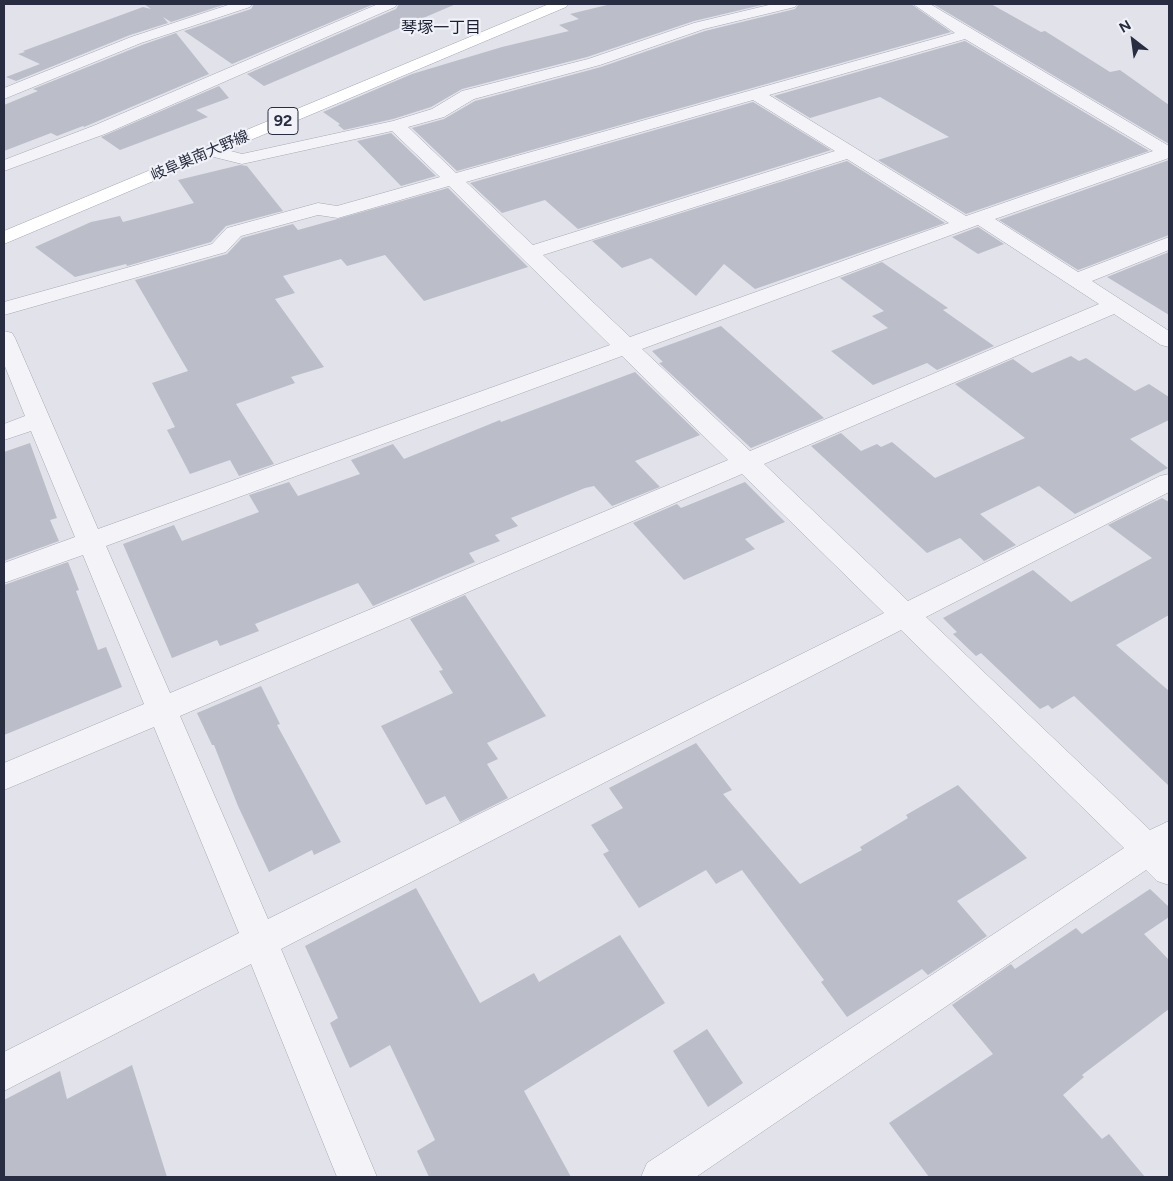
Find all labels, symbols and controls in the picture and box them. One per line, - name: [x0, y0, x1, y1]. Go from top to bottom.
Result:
- north arrow: [1108, 15, 1158, 65]
- text: N: [1116, 17, 1134, 37]
- district label: 琴塚一丁目: [401, 18, 481, 38]
- road number: 92: [268, 108, 298, 134]
- street label: 岐阜巣南大野線: [148, 127, 252, 185]

